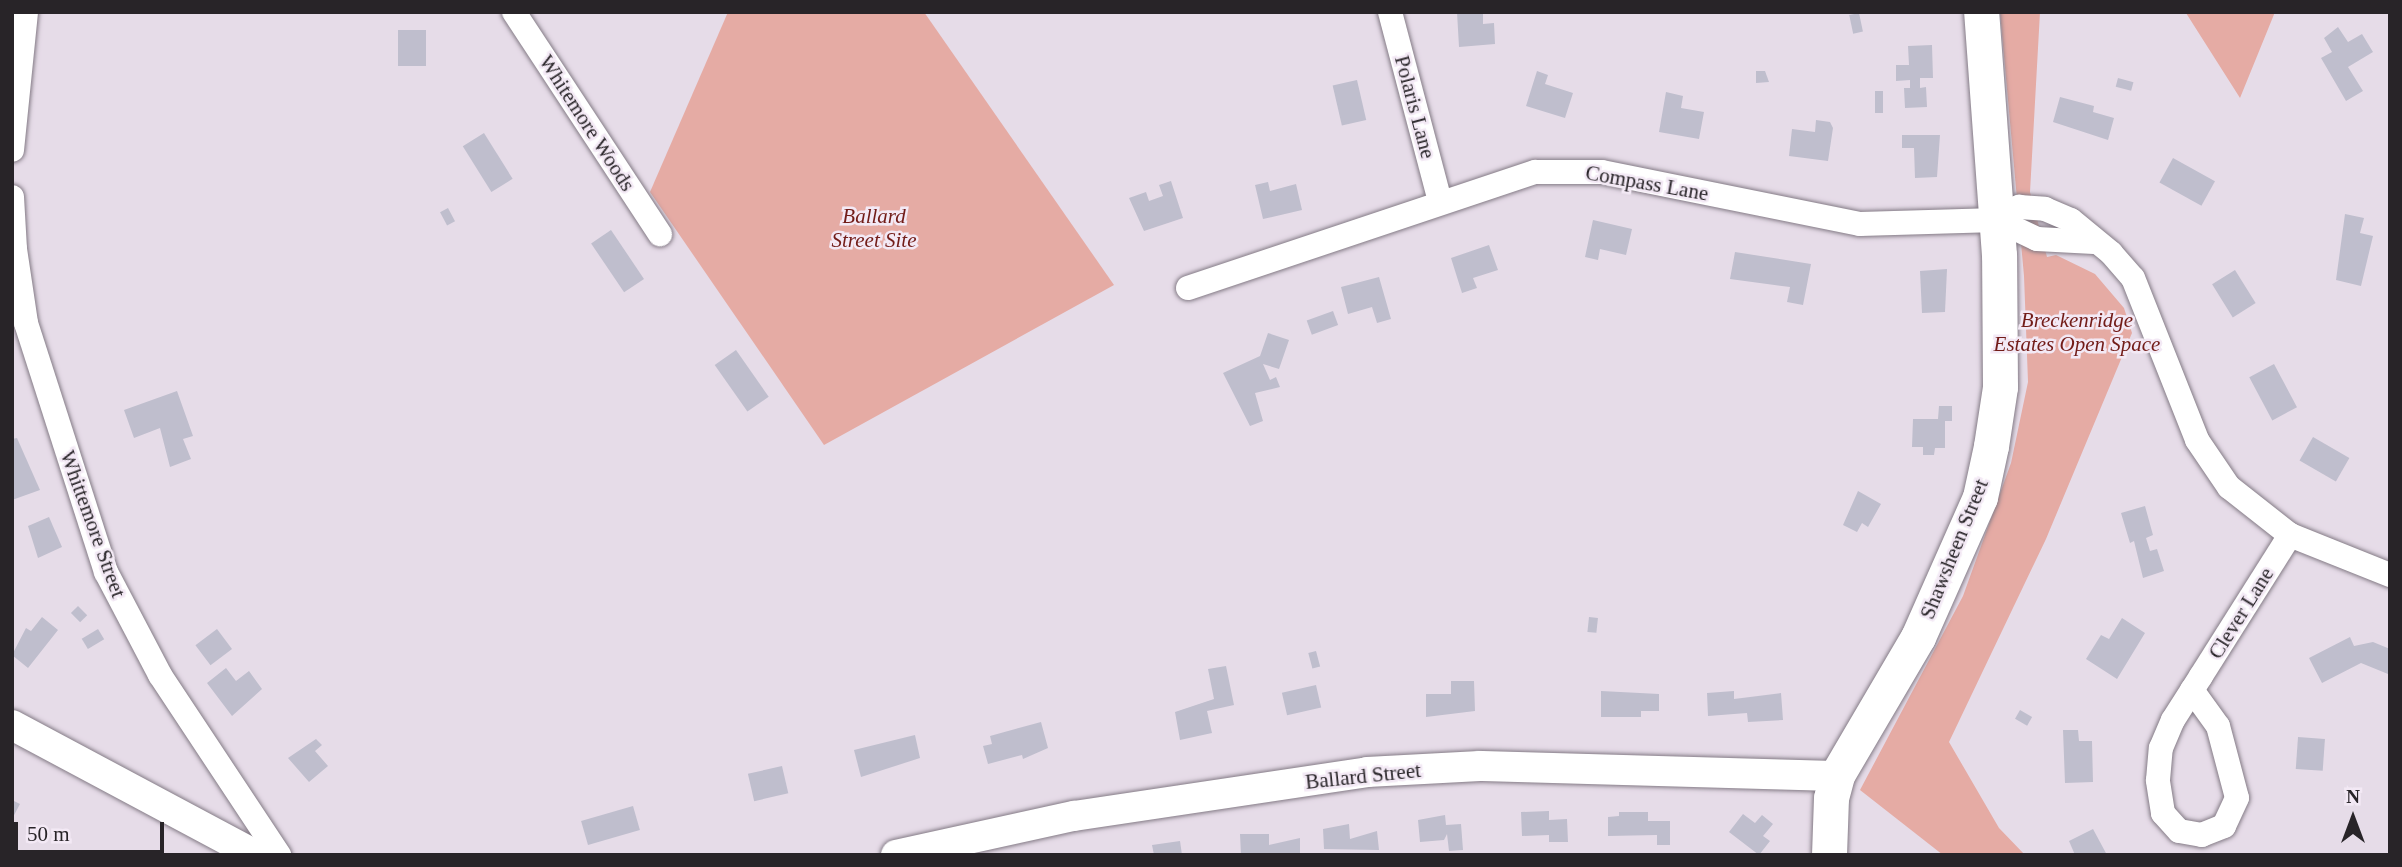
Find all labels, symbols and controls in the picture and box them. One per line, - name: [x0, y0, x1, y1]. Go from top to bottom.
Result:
- street label: Whitemore Woods: [534, 50, 640, 196]
- street label: Polaris Lane: [1389, 53, 1441, 161]
- street label: Compass Lane: [1584, 160, 1710, 206]
- park label: Ballard Street Site: [832, 203, 916, 253]
- park label: Breckenridge Estates Open Space: [1994, 307, 2160, 357]
- street label: Whittemore Street: [55, 447, 131, 601]
- street label: Shawsheen Street: [1914, 475, 1994, 623]
- street label: Clever Lane: [2203, 563, 2279, 663]
- street label: Ballard Street: [1304, 757, 1422, 795]
- north arrow: [2318, 783, 2388, 853]
- text: N: [2346, 786, 2360, 807]
- scale bar: [18, 808, 168, 852]
- text: 50 m: [27, 822, 70, 846]

